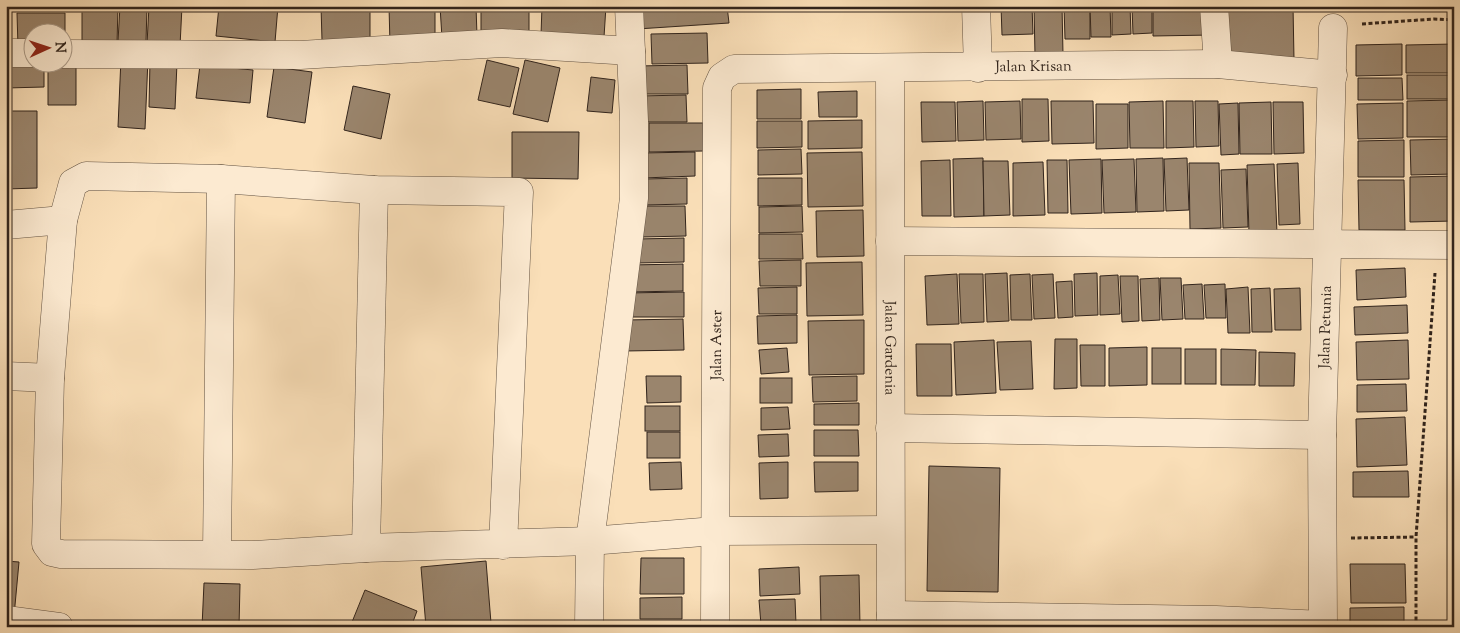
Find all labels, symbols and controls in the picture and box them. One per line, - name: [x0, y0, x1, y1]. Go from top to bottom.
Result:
- north arrow: [22, 22, 72, 72]
- text: N: [49, 41, 69, 54]
- street label: Jalan Krisan: [994, 57, 1072, 78]
- street label: Jalan Petunia: [1315, 285, 1338, 370]
- street label: Jalan Gardenia: [878, 300, 900, 395]
- street label: Jalan Aster: [707, 309, 728, 381]

